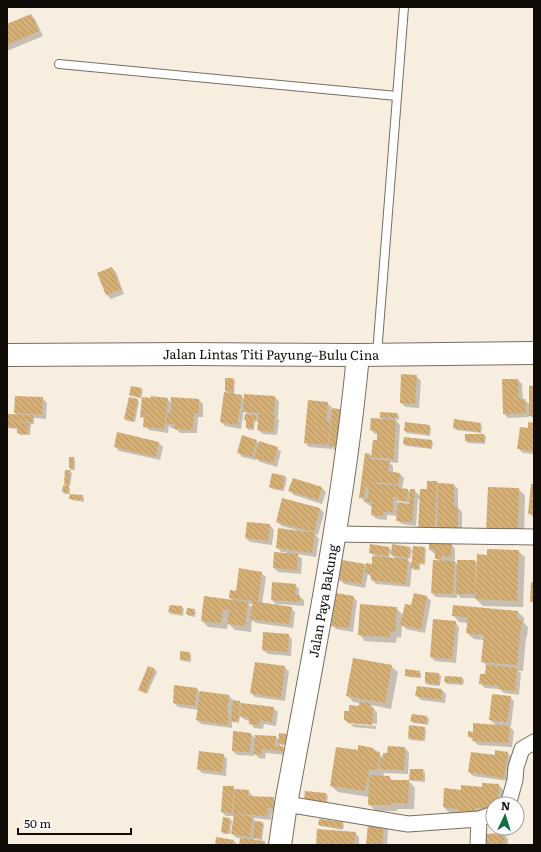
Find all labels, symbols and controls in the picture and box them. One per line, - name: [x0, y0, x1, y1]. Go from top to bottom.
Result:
- street label: Jalan Lintas Titi Payung–Bulu Cina: [163, 344, 379, 364]
- street label: Jalan Paya Bakung: [303, 542, 342, 659]
- north arrow: [485, 796, 525, 836]
- text: N: [501, 797, 511, 813]
- scale bar: [18, 810, 131, 836]
- text: 50 m: [24, 814, 51, 832]

